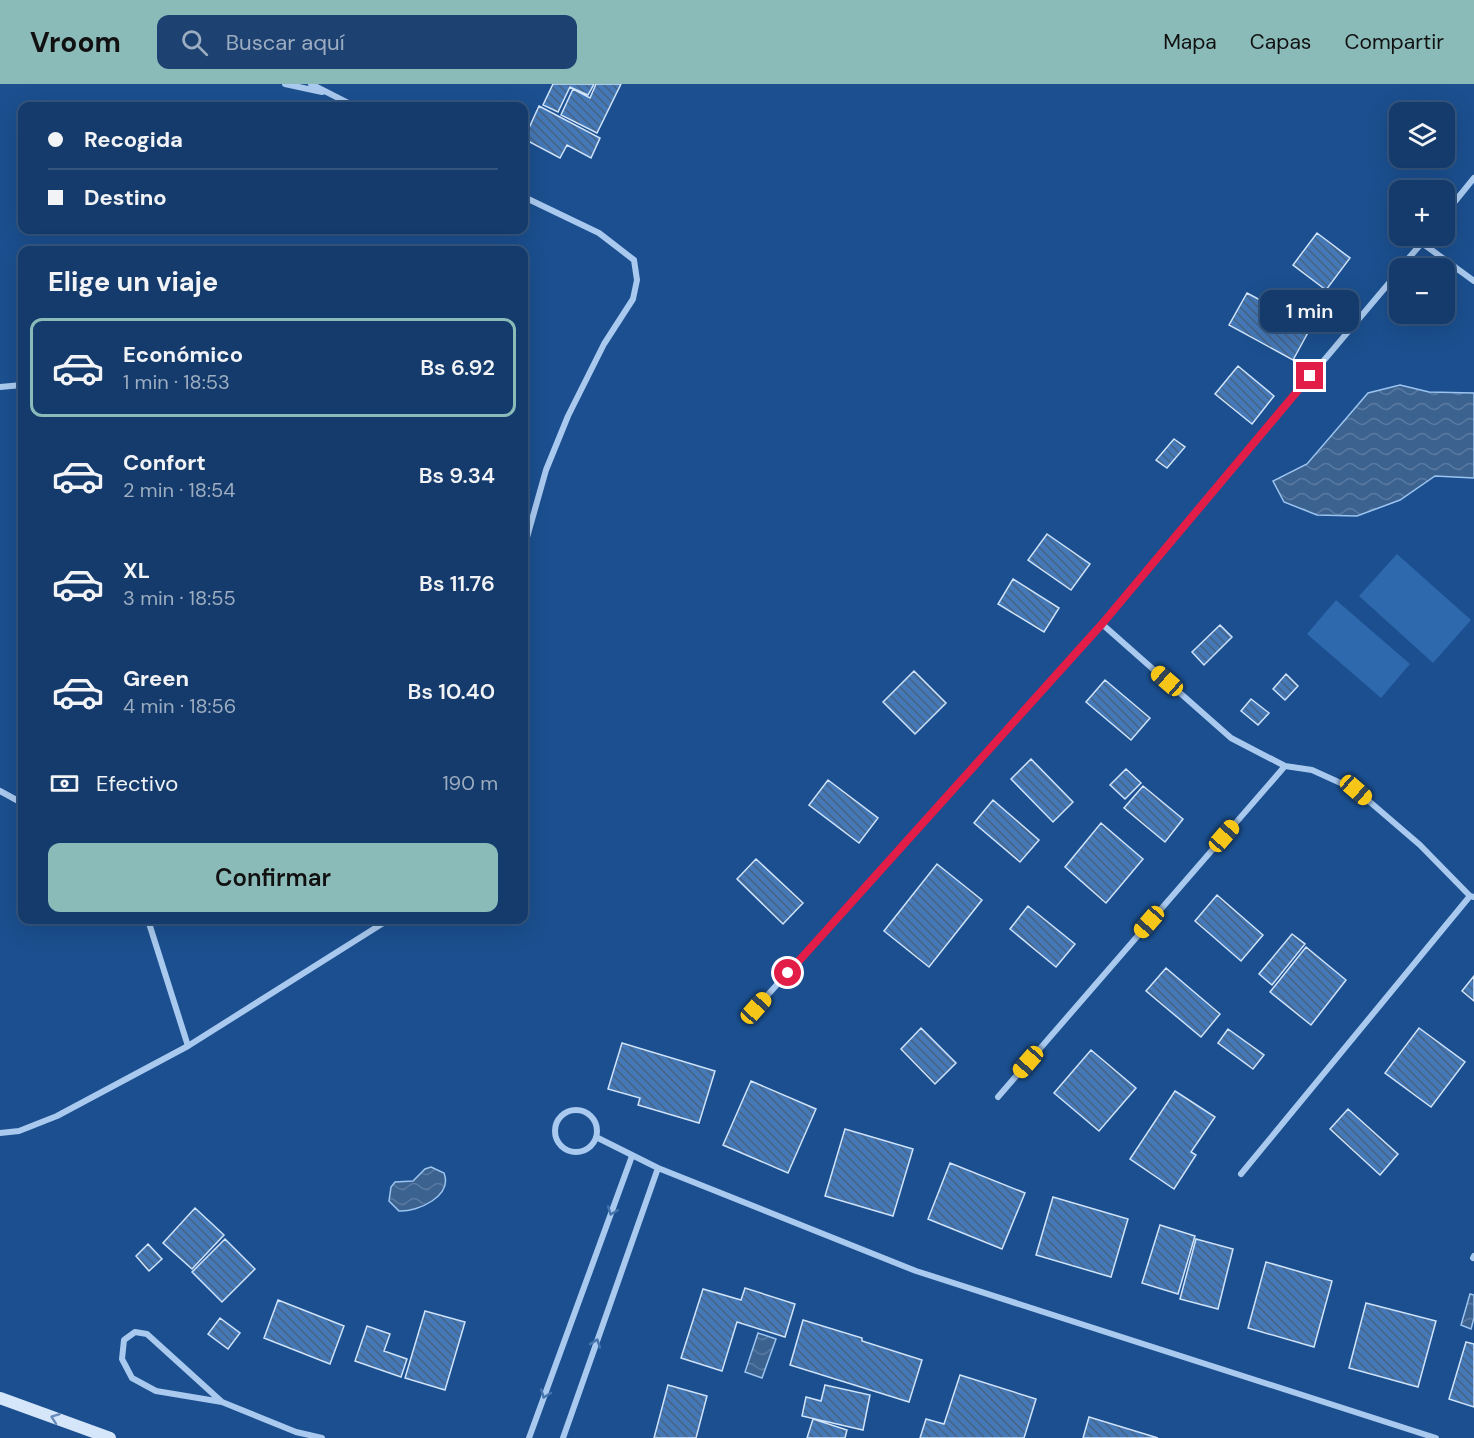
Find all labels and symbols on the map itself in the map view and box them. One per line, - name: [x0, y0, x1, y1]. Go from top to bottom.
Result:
- callout: 1 min: [1260, 289, 1360, 331]
- route end: [1296, 362, 1323, 389]
- car: [1148, 662, 1186, 700]
- car: [1337, 771, 1375, 809]
- car: [1205, 817, 1243, 855]
- car: [1130, 903, 1168, 941]
- route start: [774, 959, 801, 986]
- car: [737, 989, 775, 1027]
- car: [1009, 1043, 1047, 1081]
- one-way arrow: [606, 1205, 619, 1216]
- one-way arrow: [589, 1338, 602, 1349]
- one-way arrow: [539, 1388, 552, 1399]
- one-way arrow: [50, 1413, 61, 1426]

